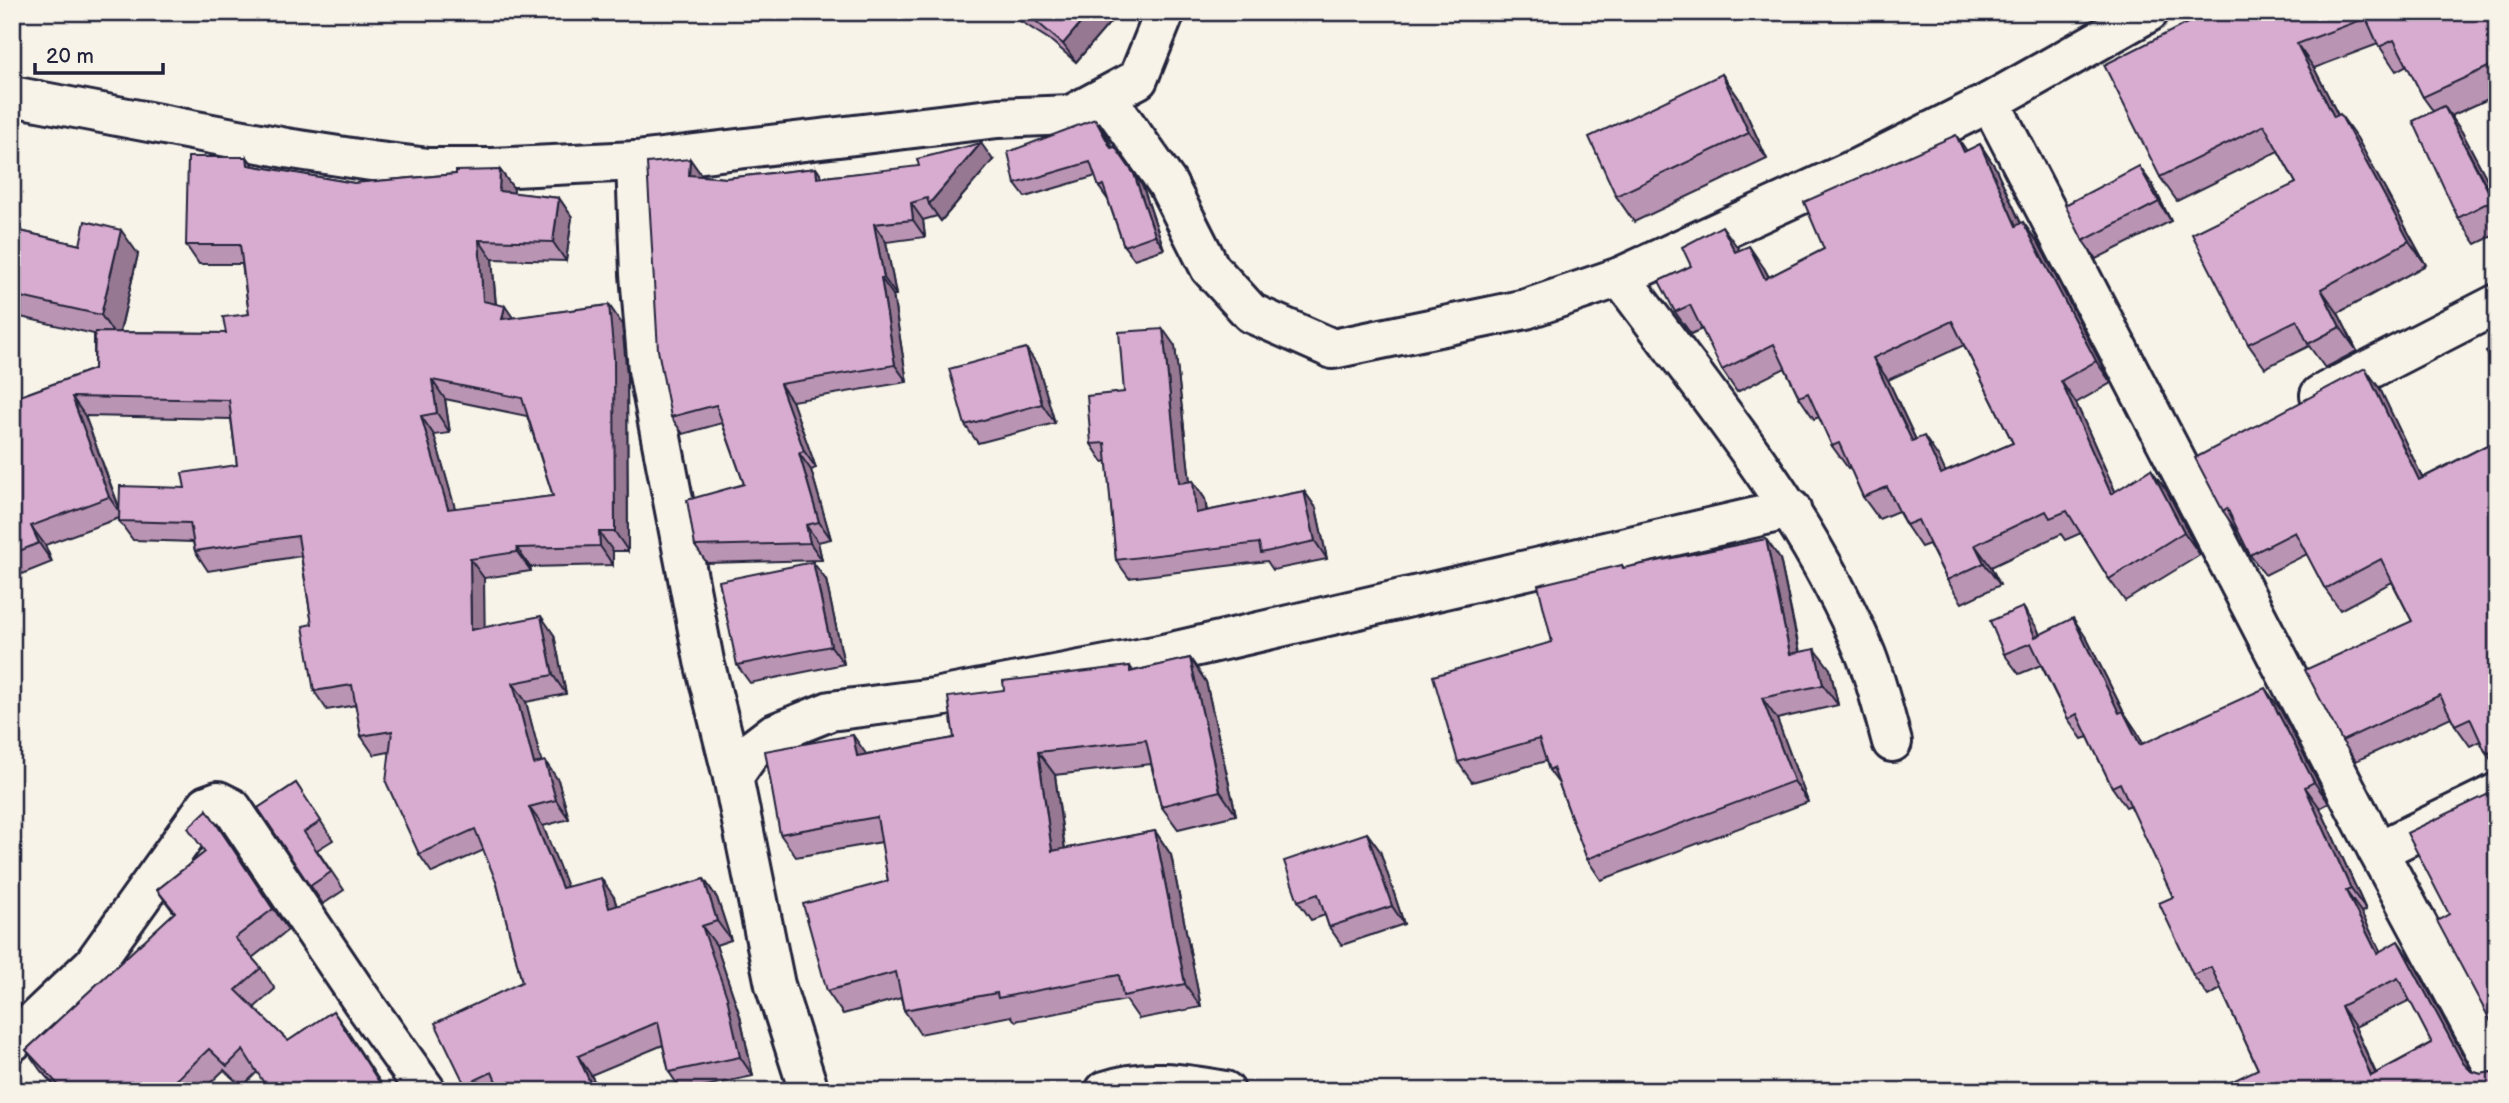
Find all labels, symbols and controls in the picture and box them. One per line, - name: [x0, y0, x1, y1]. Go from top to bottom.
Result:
- scale bar: [35, 32, 163, 76]
- text: 20 m: [46, 44, 94, 69]

